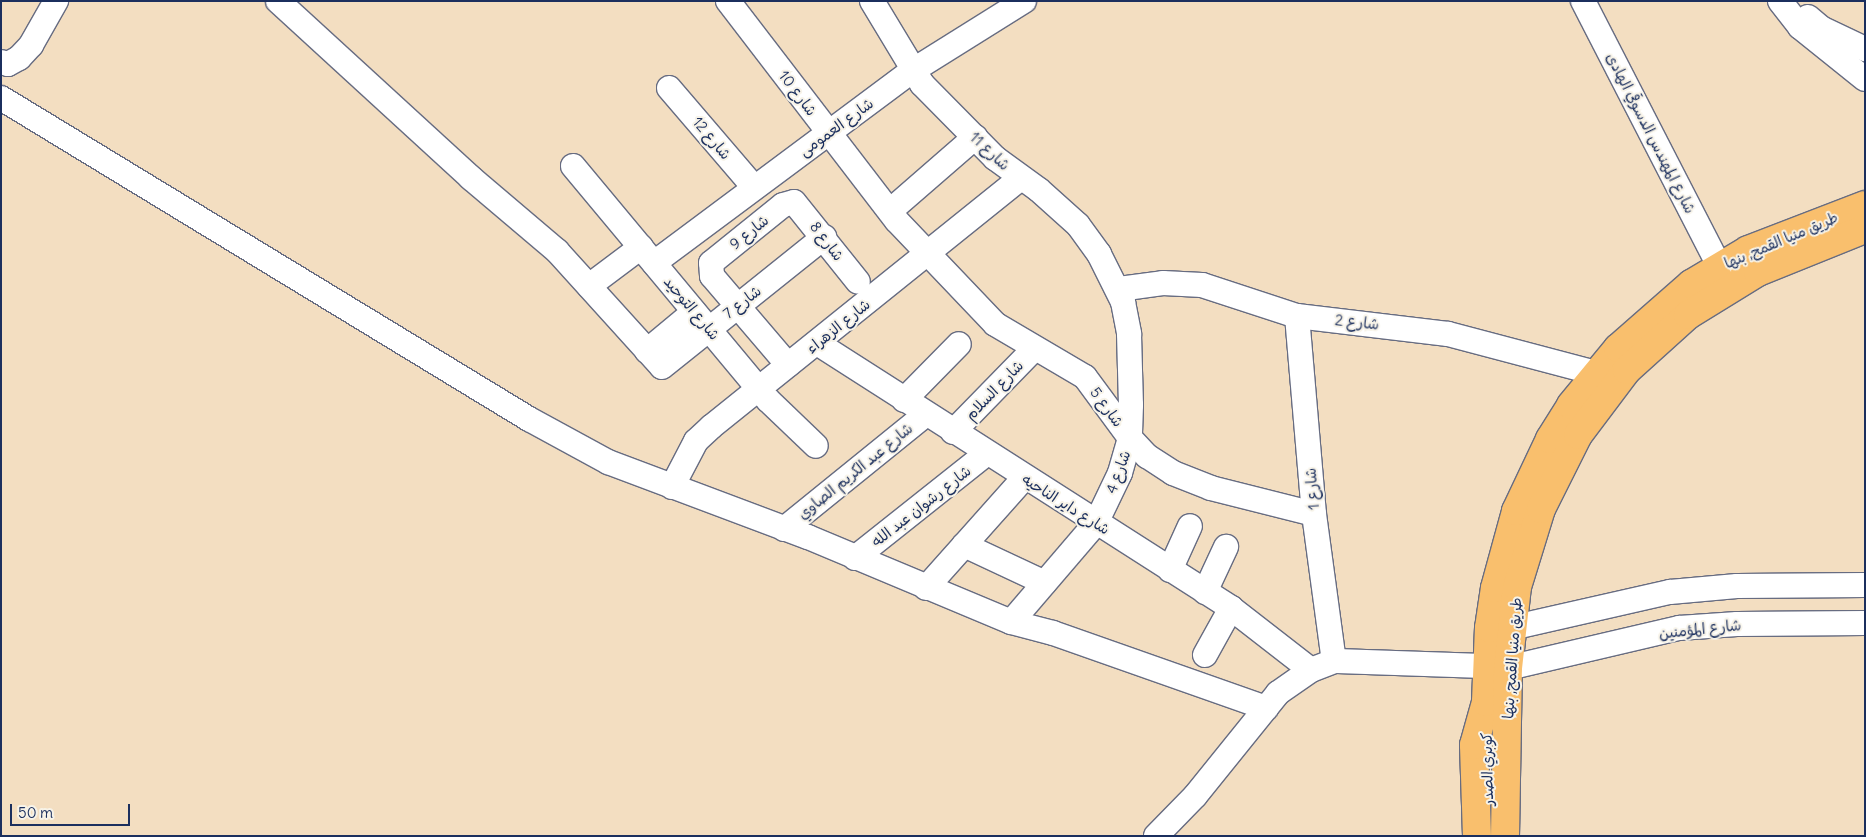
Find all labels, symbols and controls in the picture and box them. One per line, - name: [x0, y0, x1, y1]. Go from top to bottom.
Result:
- street label: شارع المهندس الدسوقي الهادى: [1603, 50, 1699, 216]
- street label: شارع 10: [775, 67, 821, 119]
- street label: شارع العمومى: [795, 94, 877, 160]
- street label: شارع 12: [689, 113, 735, 163]
- street label: شارع 11: [966, 128, 1014, 174]
- street label: طريق منيا القمح, بنها: [1721, 208, 1841, 272]
- street label: شارع 9: [726, 211, 772, 253]
- street label: شارع 8: [806, 218, 848, 264]
- street label: شارع التوحيد: [660, 273, 724, 343]
- street label: شارع 7: [719, 282, 765, 322]
- street label: شارع الزهراء: [803, 295, 873, 357]
- street label: شارع 2: [1334, 311, 1380, 333]
- street label: شارع السلام: [961, 356, 1027, 424]
- street label: شارع 5: [1087, 384, 1127, 430]
- street label: شارع عبد الكريم الصاوي: [794, 419, 916, 523]
- street label: شارع 4: [1102, 448, 1134, 496]
- street label: شارع رشوان عبد الله: [868, 462, 974, 550]
- street label: شارع 1: [1301, 467, 1323, 511]
- street label: شارع داير الناحيه: [1019, 470, 1113, 538]
- street label: طريق منيا القمح, بنها: [1499, 597, 1525, 719]
- street label: شارع المؤمنين: [1658, 616, 1742, 642]
- street label: كوبري الصدر: [1477, 732, 1497, 806]
- scale bar: [12, 794, 132, 826]
- text: 50 m: [18, 803, 53, 822]

